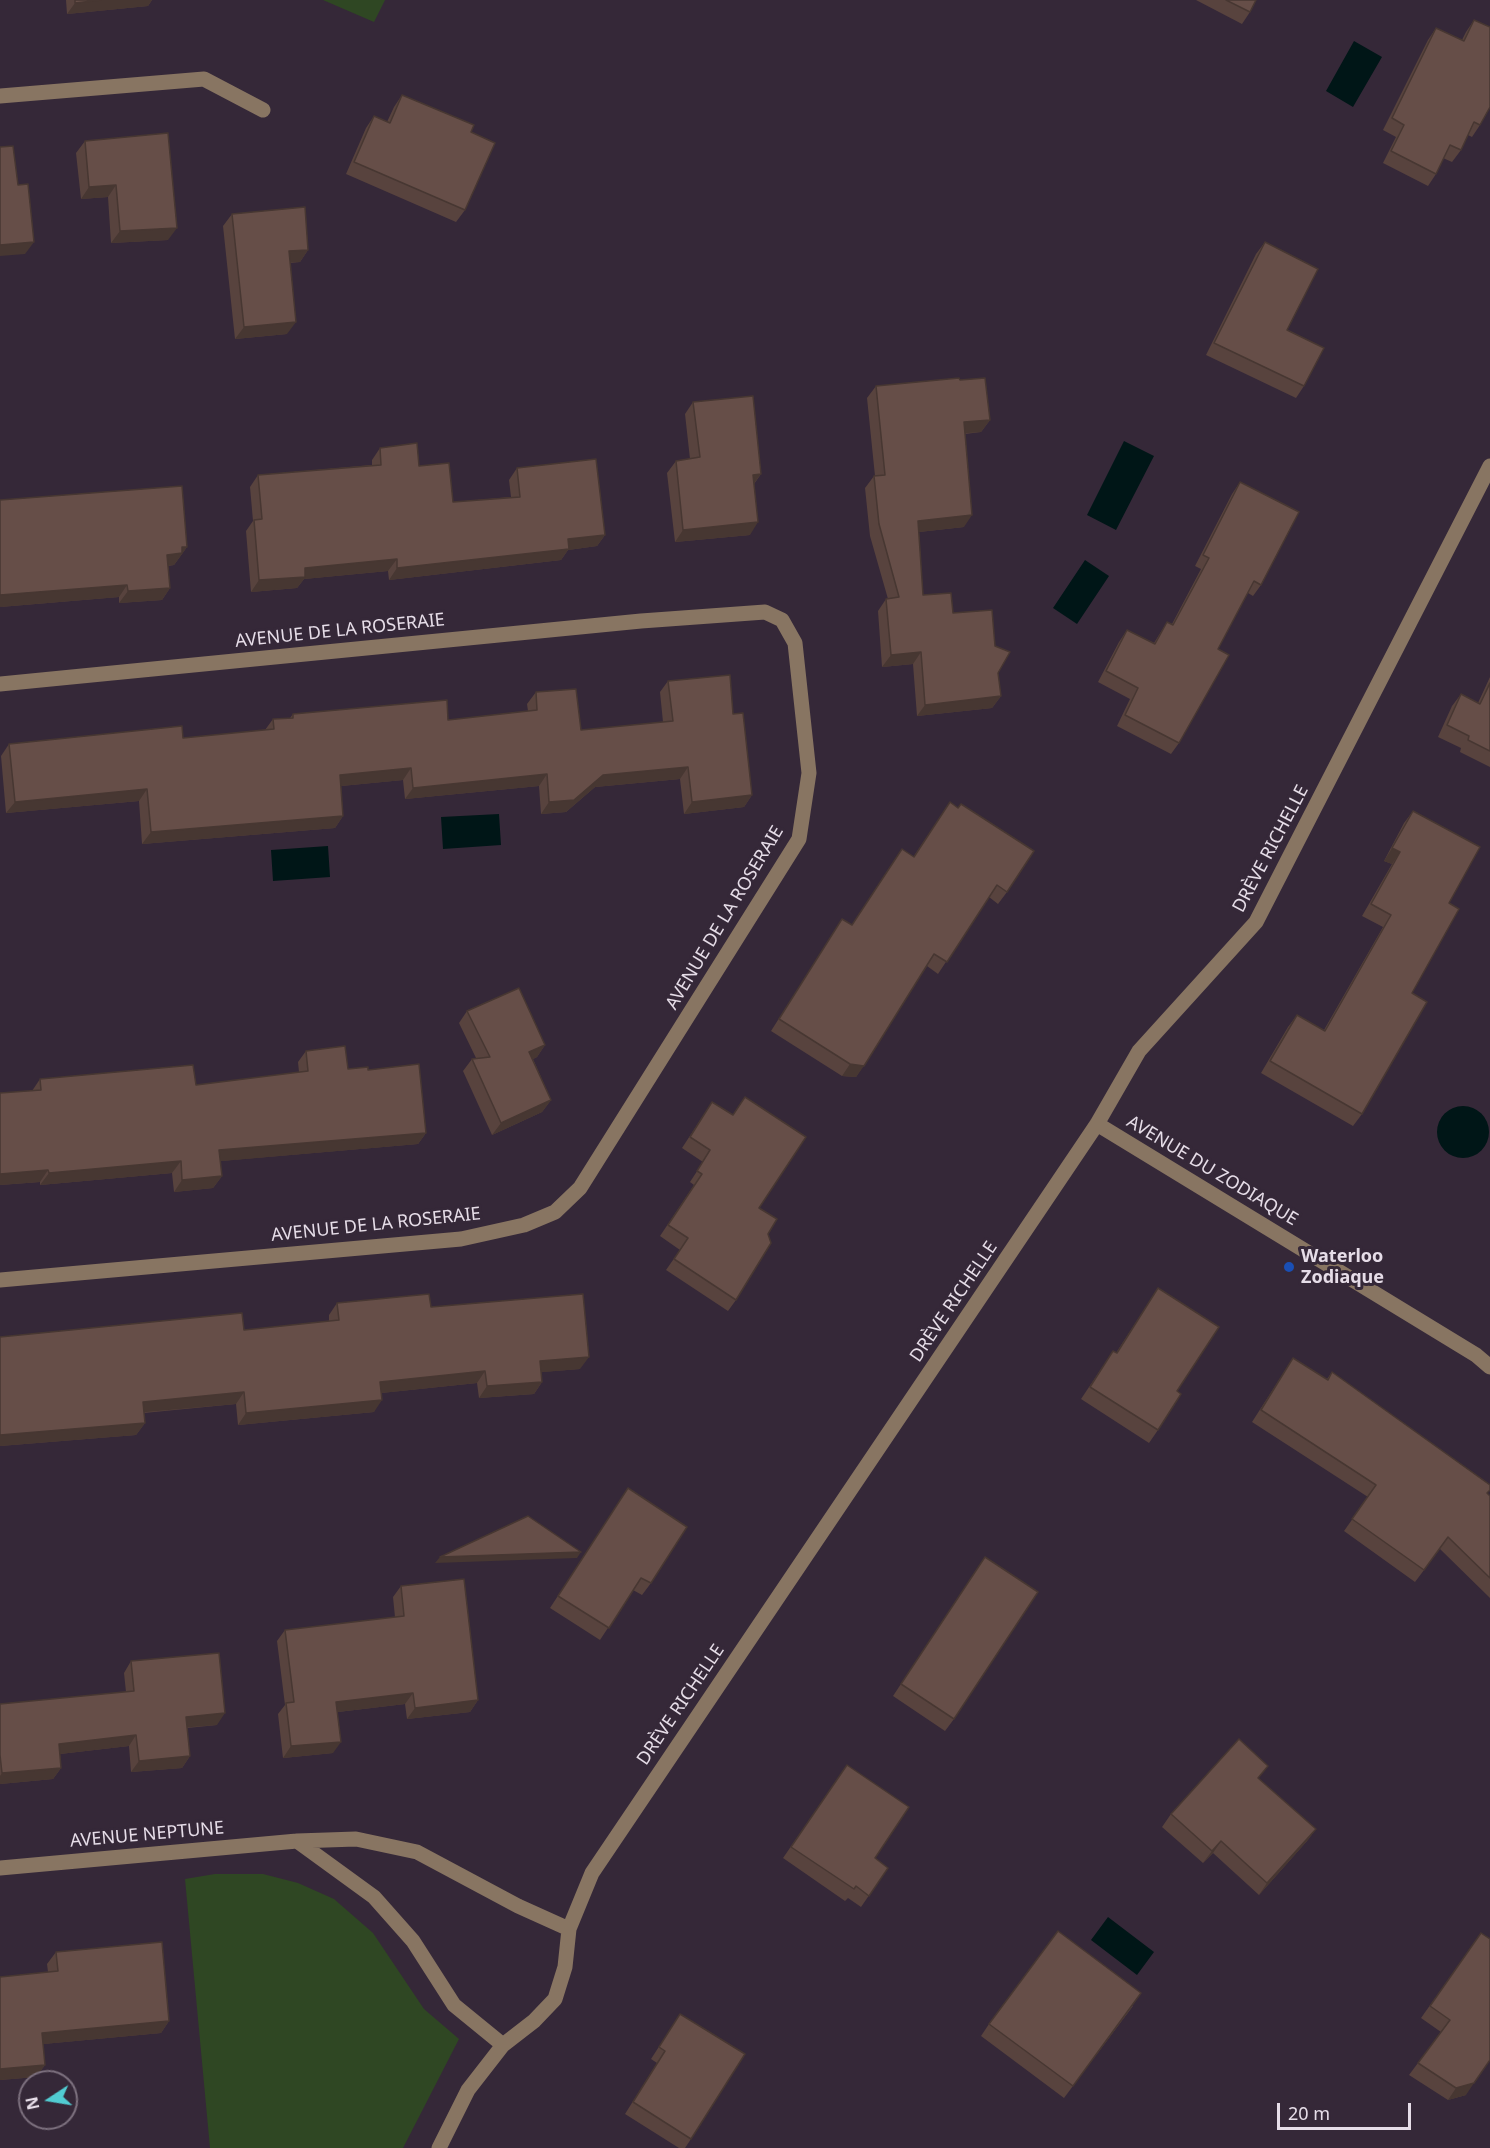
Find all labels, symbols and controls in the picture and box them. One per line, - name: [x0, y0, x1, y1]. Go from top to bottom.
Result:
- street label: AVENUE DE LA ROSERAIE: [234, 609, 446, 653]
- street label: DRÈVE RICHELLE: [1228, 782, 1314, 916]
- street label: AVENUE DE LA ROSERAIE: [662, 822, 788, 1014]
- street label: AVENUE DU ZODIAQUE: [1122, 1111, 1302, 1231]
- street label: AVENUE DE LA ROSERAIE: [270, 1203, 482, 1247]
- street label: DRÈVE RICHELLE: [906, 1238, 1002, 1366]
- place label: Waterloo Zodiaque: [1301, 1246, 1384, 1288]
- marker: Waterloo Zodiaque: [1282, 1260, 1296, 1274]
- street label: DRÈVE RICHELLE: [633, 1641, 729, 1769]
- street label: AVENUE NEPTUNE: [69, 1818, 225, 1852]
- north arrow: [18, 2070, 78, 2130]
- scale bar: [1280, 2091, 1414, 2129]
- text: N: [20, 2095, 44, 2112]
- text: 20 m: [1288, 2101, 1330, 2125]

